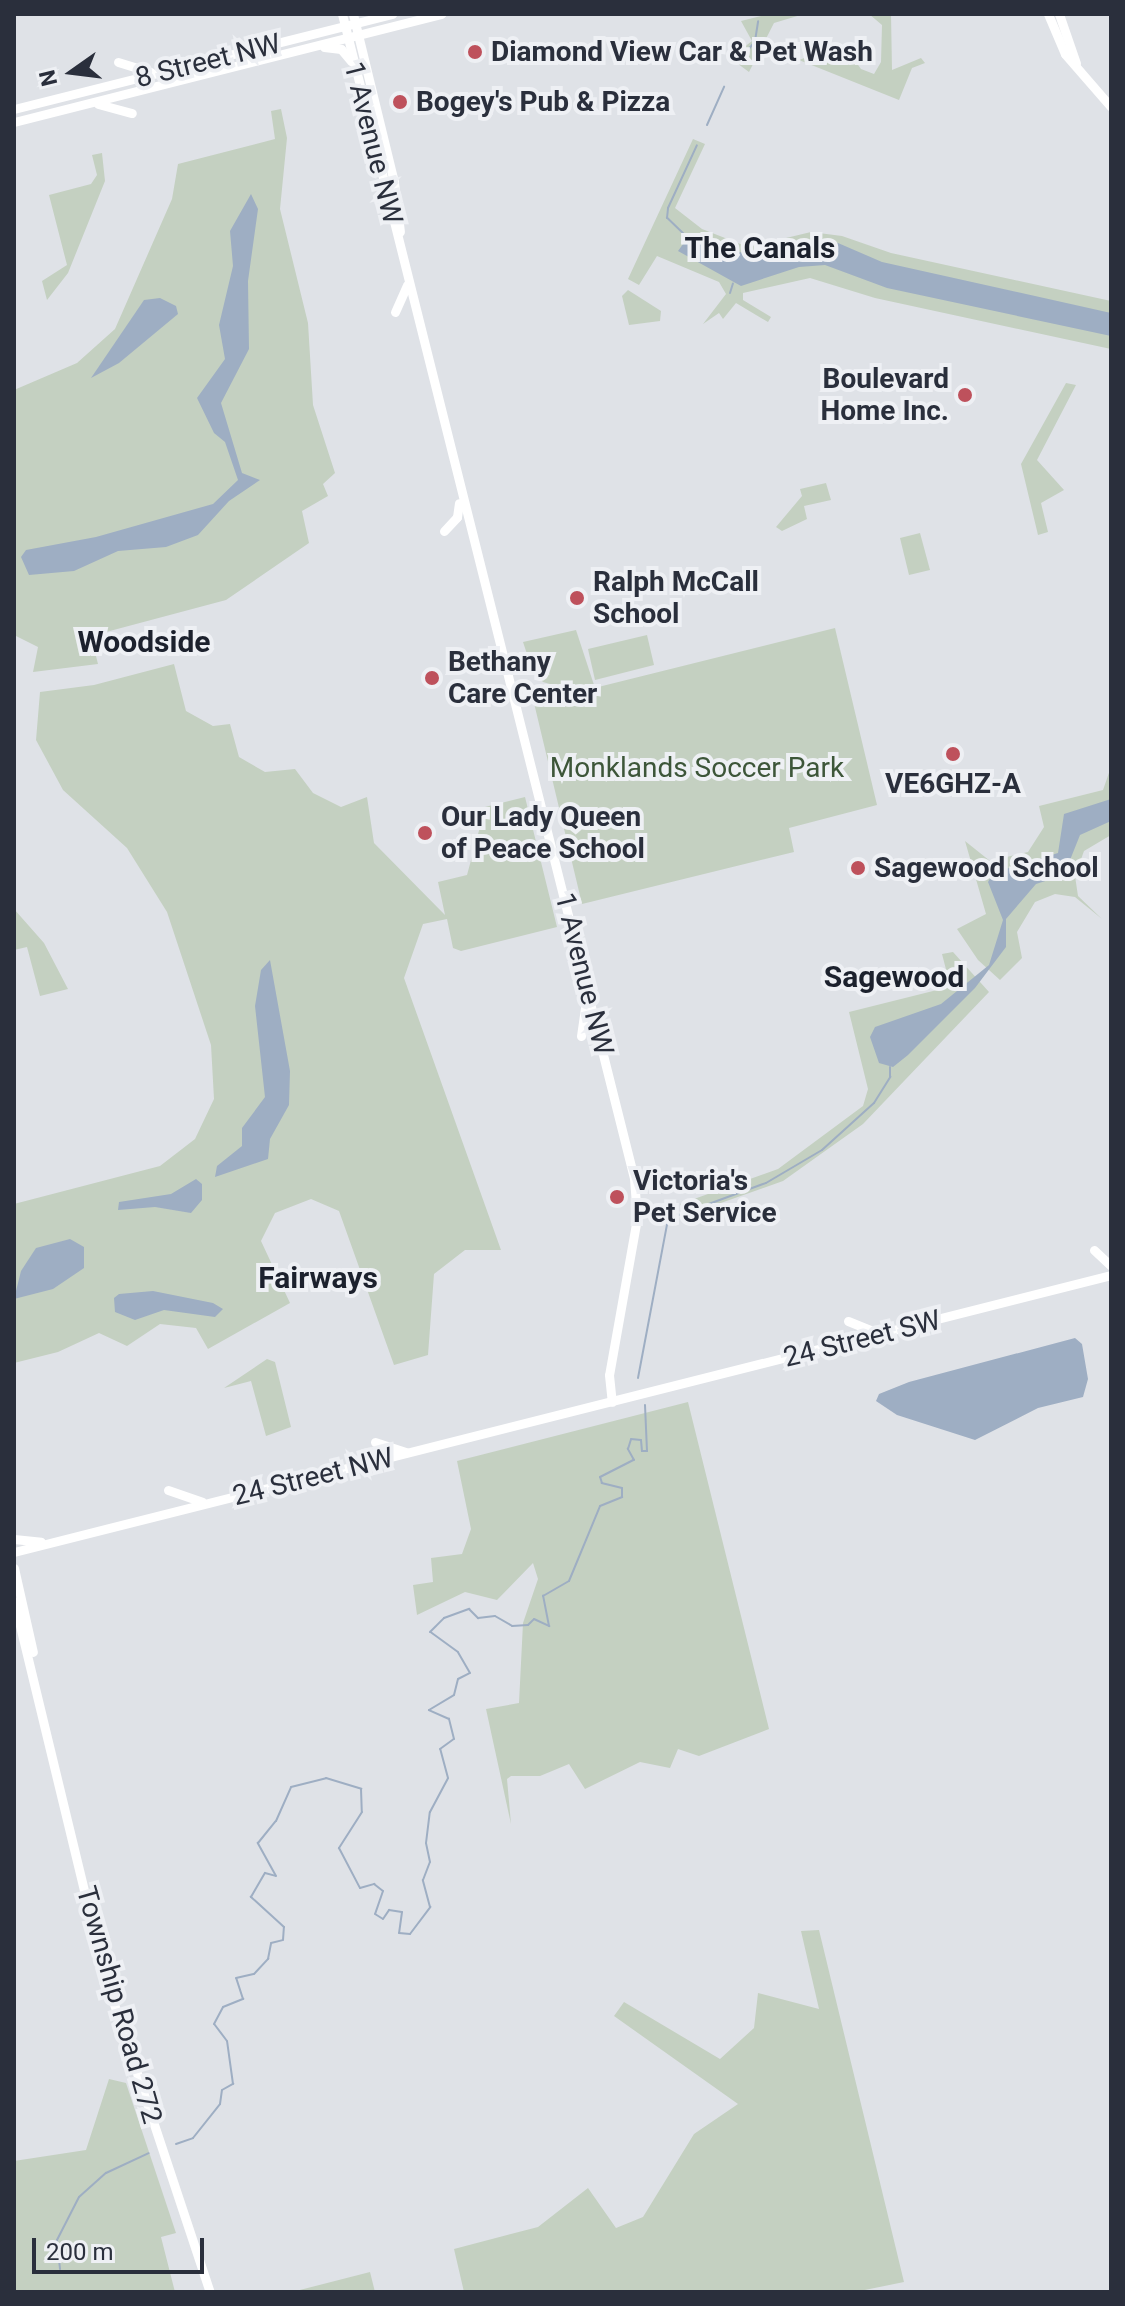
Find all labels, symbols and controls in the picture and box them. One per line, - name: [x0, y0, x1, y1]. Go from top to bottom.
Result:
- street label: 8 Street NW: [132, 27, 284, 95]
- north arrow: [32, 32, 112, 112]
- place label: Diamond View Car & Pet Wash: [491, 35, 873, 69]
- marker: Diamond View Car & Pet Wash: [466, 43, 484, 61]
- street label: 1 Avenue NW: [337, 58, 409, 228]
- text: N: [34, 67, 62, 88]
- place label: Bogey's Pub & Pizza: [416, 85, 670, 119]
- marker: Bogey's Pub & Pizza: [391, 93, 409, 111]
- district label: The Canals: [685, 230, 835, 266]
- place label: Boulevard Home Inc.: [820, 362, 949, 428]
- marker: Boulevard Home Inc.: [956, 386, 974, 404]
- place label: Ralph McCall School: [593, 565, 759, 631]
- marker: Ralph McCall School: [568, 589, 586, 607]
- district label: Woodside: [78, 624, 210, 660]
- place label: Bethany Care Center: [448, 645, 597, 711]
- marker: Bethany Care Center: [423, 669, 441, 687]
- marker: VE6GHZ-A: [944, 745, 962, 763]
- park label: Monklands Soccer Park: [550, 751, 844, 785]
- place label: VE6GHZ-A: [885, 767, 1021, 801]
- place label: Our Lady Queen of Peace School: [441, 800, 645, 866]
- marker: Our Lady Queen of Peace School: [416, 824, 434, 842]
- place label: Sagewood School: [874, 851, 1099, 885]
- marker: Sagewood School: [849, 859, 867, 877]
- street label: 1 Avenue NW: [548, 889, 620, 1059]
- district label: Sagewood: [824, 959, 964, 995]
- place label: Victoria's Pet Service: [633, 1164, 777, 1230]
- marker: Victoria's Pet Service: [608, 1188, 626, 1206]
- district label: Fairways: [258, 1260, 378, 1296]
- street label: 24 Street SW: [780, 1303, 944, 1375]
- street label: 24 Street NW: [229, 1441, 397, 1513]
- street label: Township Road 272: [69, 1882, 169, 2128]
- scale bar: [36, 2222, 208, 2272]
- text: 200 m: [46, 2238, 113, 2266]

